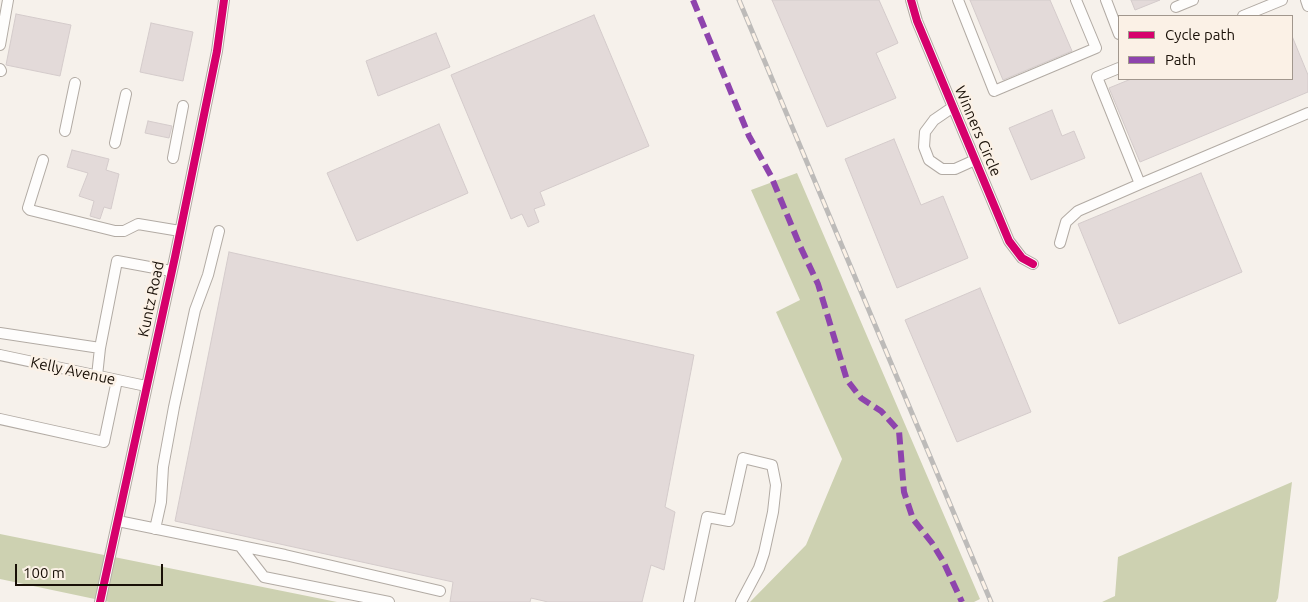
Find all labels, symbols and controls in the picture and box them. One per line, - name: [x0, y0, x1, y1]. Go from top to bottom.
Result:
- legend: [1118, 15, 1293, 80]
- text: Cycle path: [1165, 26, 1235, 43]
- text: Path: [1165, 51, 1196, 68]
- street label: Winners Circle: [951, 83, 1005, 179]
- street label: Kuntz Road: [134, 259, 168, 339]
- street label: Kelly Avenue: [29, 353, 117, 389]
- scale bar: [18, 554, 165, 586]
- text: 100 m: [23, 564, 65, 581]

